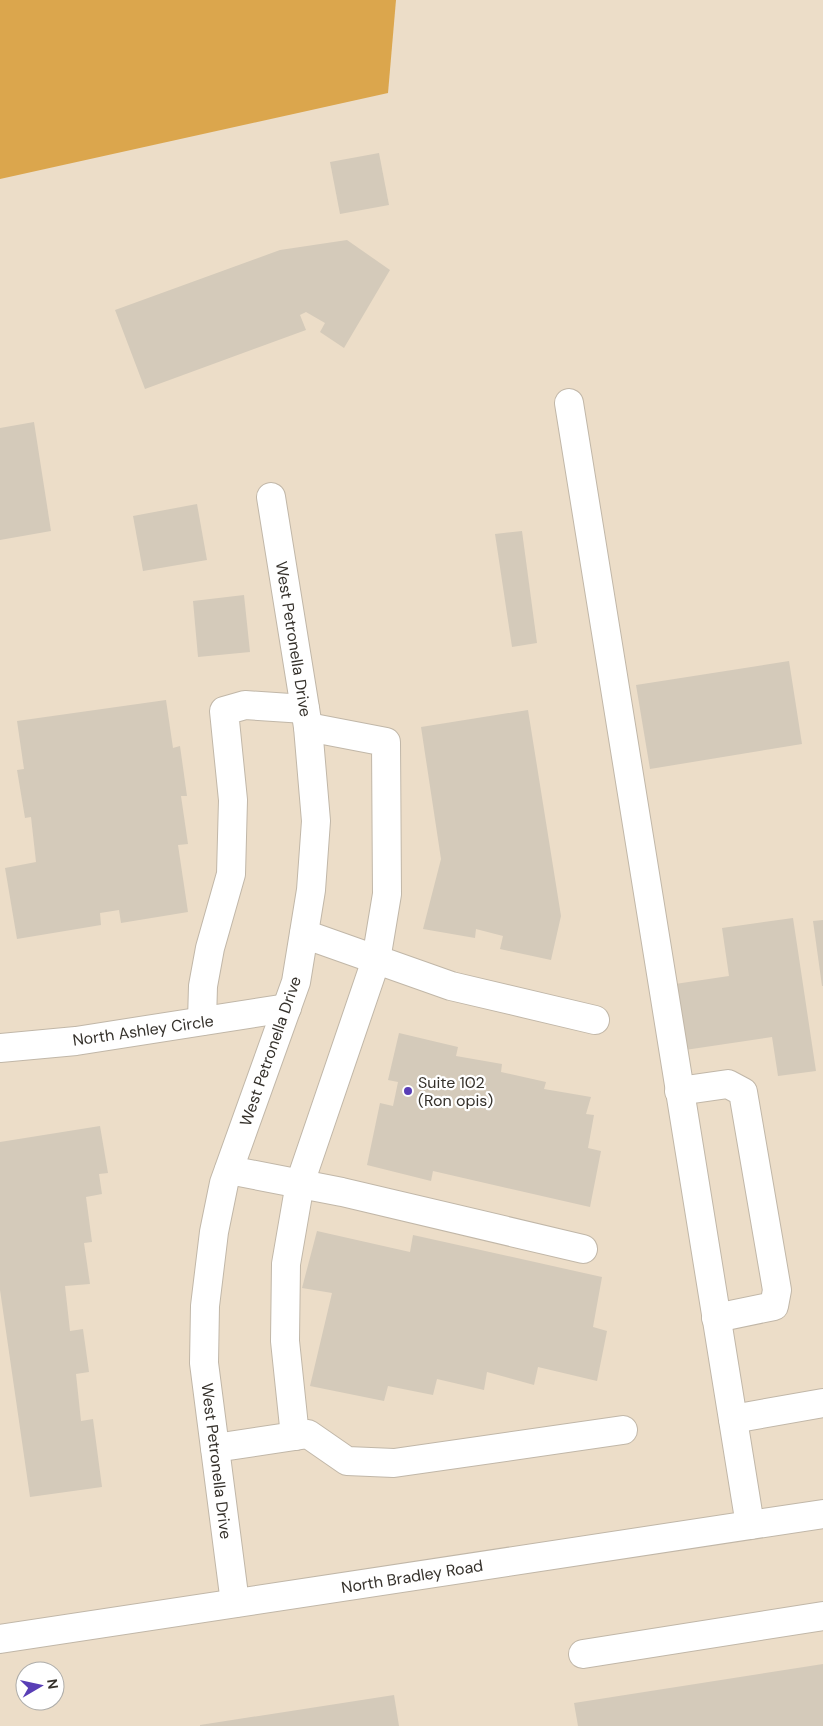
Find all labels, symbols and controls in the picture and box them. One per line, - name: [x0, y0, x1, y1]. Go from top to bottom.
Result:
- street label: West Petronella Drive: [271, 560, 316, 718]
- street label: West Petronella Drive: [235, 973, 306, 1129]
- street label: North Ashley Circle: [71, 1010, 215, 1051]
- place label: Suite 102 (Ron opis): [418, 1072, 493, 1111]
- marker: Suite 102 (Ron opis): [402, 1085, 414, 1097]
- street label: West Petronella Drive: [197, 1382, 237, 1540]
- street label: North Bradley Road: [340, 1555, 484, 1598]
- north arrow: [15, 1661, 65, 1711]
- text: N: [43, 1678, 63, 1690]

